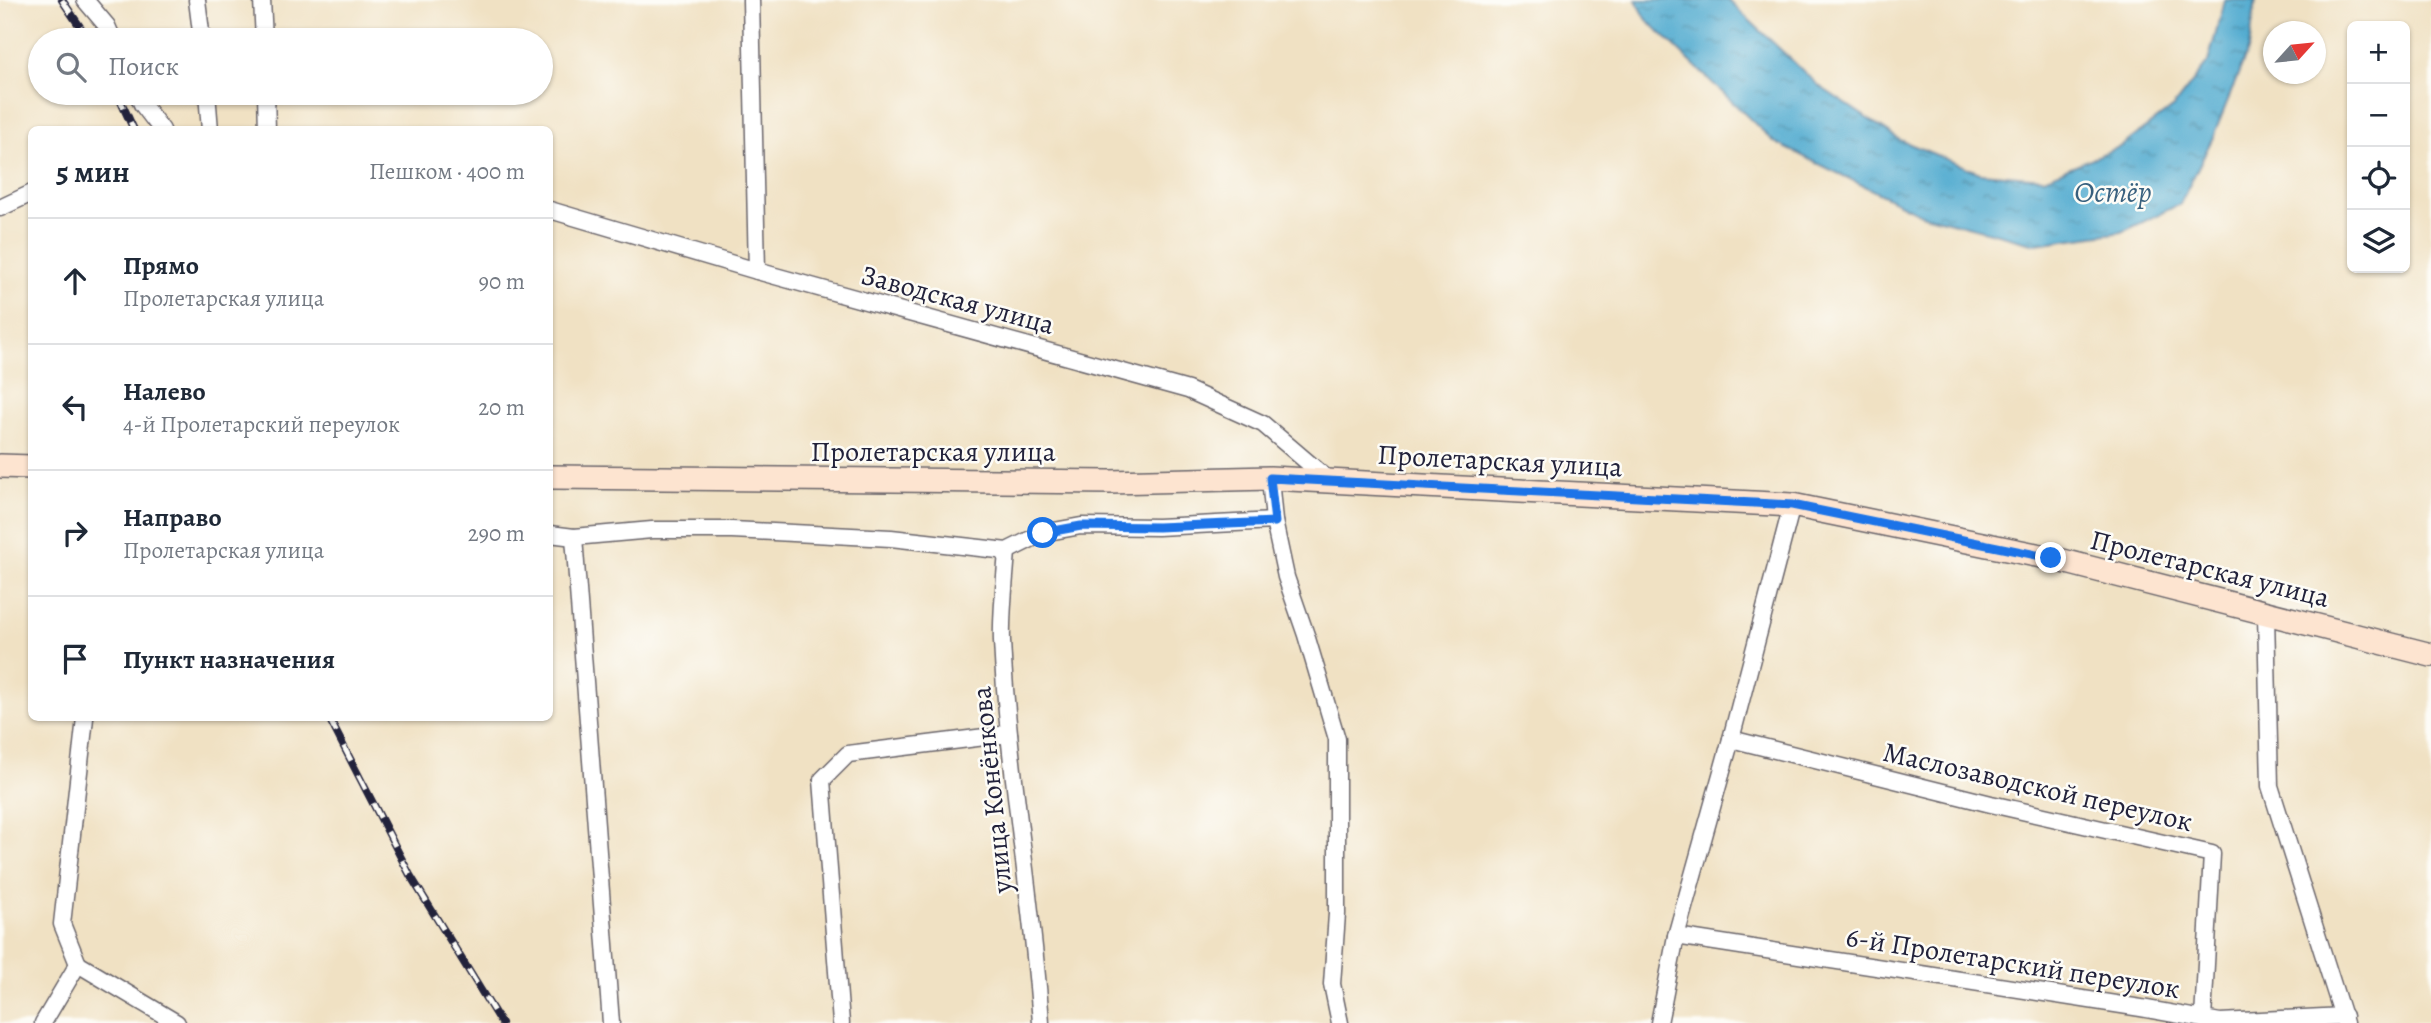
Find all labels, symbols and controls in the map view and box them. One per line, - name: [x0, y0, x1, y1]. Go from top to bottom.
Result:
- north arrow: [2263, 21, 2326, 84]
- map controls: [2347, 21, 2410, 273]
- button: +: [2347, 21, 2410, 84]
- search box: [28, 28, 553, 105]
- icon: search: [52, 48, 90, 86]
- text: Поиск: [108, 49, 179, 84]
- button: −: [2347, 84, 2410, 147]
- button: locate: [2347, 147, 2410, 210]
- text: 5 мин: [56, 152, 130, 192]
- text: Пешком · 400 m: [369, 156, 525, 187]
- water label: Остёр: [2074, 172, 2152, 212]
- button: layers: [2347, 210, 2410, 273]
- text: Прямо: [123, 248, 199, 283]
- street label: Заводская улица: [857, 256, 1059, 344]
- icon: ahead: [56, 262, 94, 300]
- text: 90 m: [479, 266, 525, 297]
- text: Пролетарская улица: [123, 283, 324, 314]
- text: Налево: [123, 374, 206, 409]
- icon: left: [56, 388, 94, 426]
- text: 20 m: [478, 392, 525, 423]
- text: 4-й Пролетарский переулок: [123, 409, 400, 440]
- street label: Пролетарская улица: [810, 433, 1056, 471]
- street label: Пролетарская улица: [1377, 436, 1623, 486]
- text: Направо: [123, 500, 222, 535]
- icon: right: [56, 514, 94, 552]
- route start: [1027, 517, 1058, 548]
- text: 290 m: [468, 518, 525, 549]
- street label: Пролетарская улица: [2086, 521, 2333, 617]
- text: Пролетарская улица: [123, 535, 324, 566]
- route end: [2035, 542, 2066, 573]
- icon: arrive: [56, 640, 94, 678]
- text: Пункт назначения: [123, 642, 335, 677]
- street label: улица Конёнкова: [962, 684, 1022, 896]
- street label: Маслозаводской переулок: [1879, 733, 2196, 841]
- street label: 6-й Пролетарский переулок: [1843, 918, 2183, 1008]

